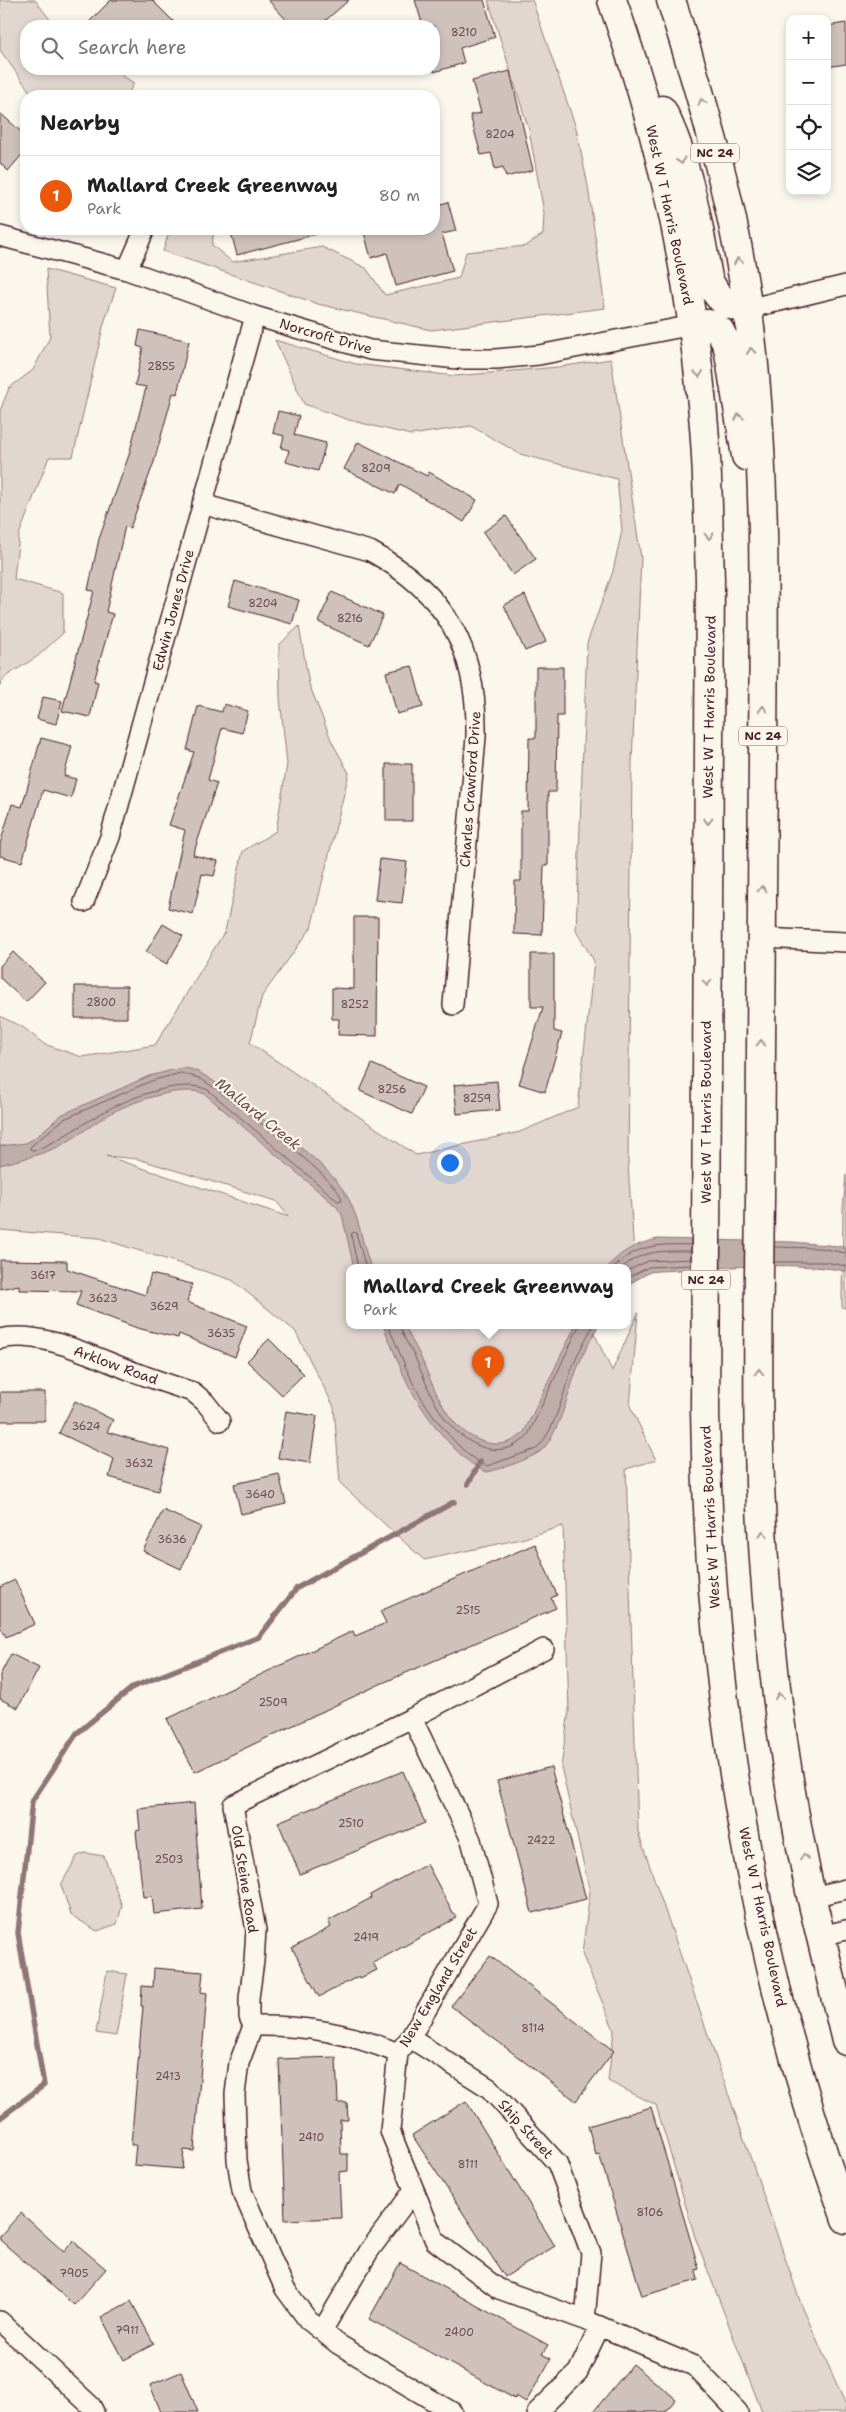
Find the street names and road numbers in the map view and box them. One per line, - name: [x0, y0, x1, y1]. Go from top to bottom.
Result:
- street label: West W T Harris Boulevard: [642, 123, 698, 307]
- road number: NC 24: [691, 144, 739, 162]
- street label: Norcroft Drive: [277, 314, 375, 358]
- street label: Edwin Jones Drive: [148, 547, 198, 673]
- street label: West W T Harris Boulevard: [698, 615, 720, 799]
- street label: Charles Crawford Drive: [456, 710, 484, 868]
- road number: NC 24: [739, 726, 787, 746]
- street label: West W T Harris Boulevard: [697, 1020, 715, 1204]
- road number: NC 24: [682, 1270, 730, 1290]
- street label: Arklow Road: [71, 1341, 161, 1389]
- street label: West W T Harris Boulevard: [696, 1425, 724, 1609]
- street label: Old Steine Road: [228, 1824, 262, 1934]
- street label: West W T Harris Boulevard: [735, 1825, 791, 2009]
- street label: New England Street: [395, 1924, 481, 2050]
- street label: Ship Street: [495, 2095, 557, 2163]

